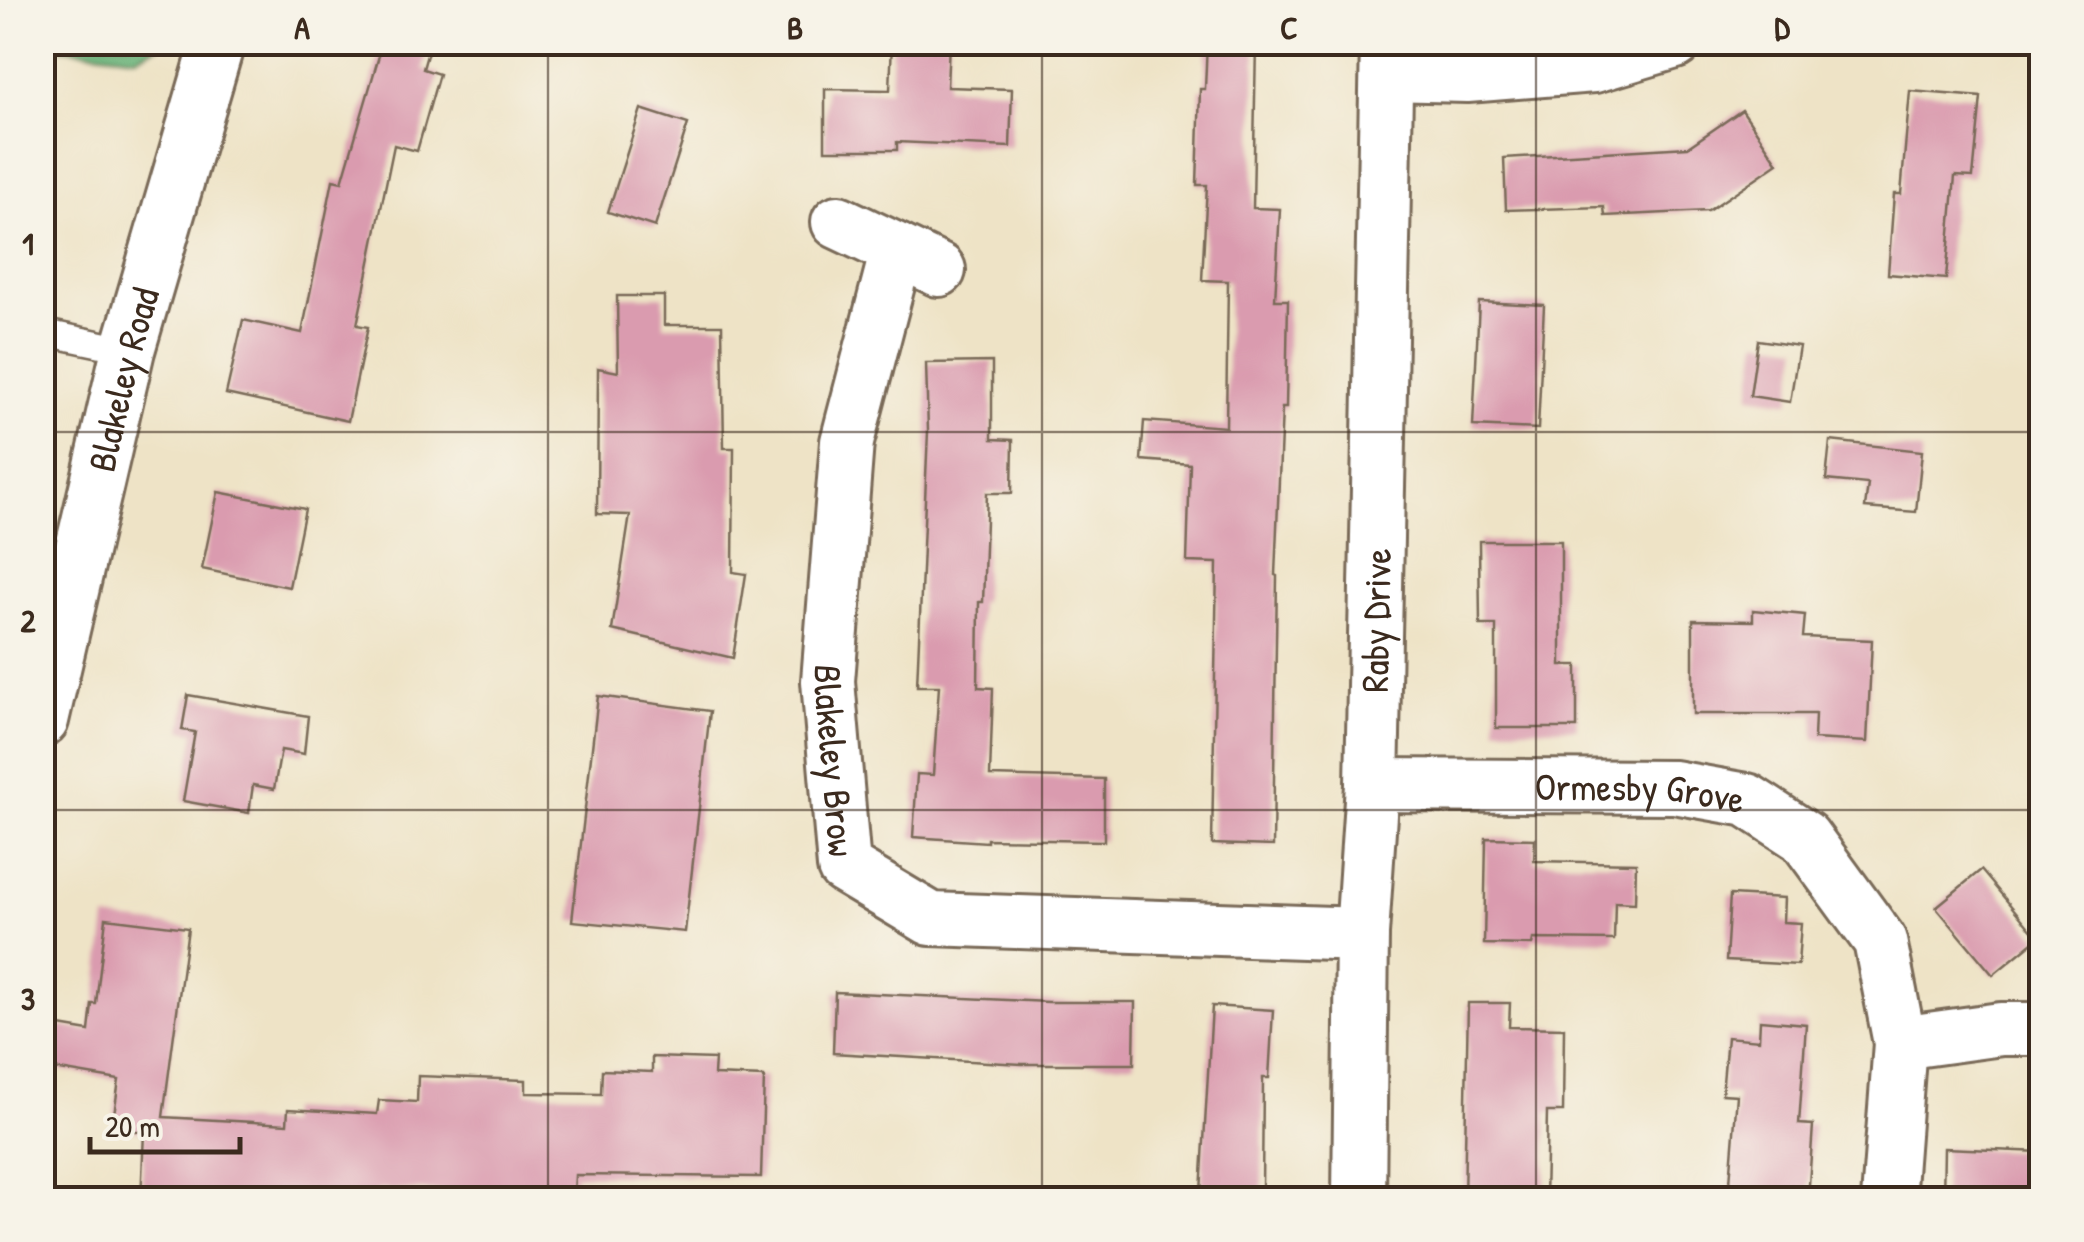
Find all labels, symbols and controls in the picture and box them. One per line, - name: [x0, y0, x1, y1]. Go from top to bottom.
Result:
- text: A: [294, 6, 310, 49]
- text: B: [787, 6, 803, 49]
- text: C: [1280, 6, 1298, 49]
- text: D: [1774, 6, 1790, 49]
- text: 1: [22, 222, 34, 265]
- street label: Blakeley Road: [75, 281, 171, 476]
- street label: Raby Drive: [1348, 548, 1403, 693]
- text: 2: [21, 599, 37, 642]
- street label: Blakeley Brow: [802, 663, 869, 858]
- street label: Ormesby Grove: [1535, 760, 1749, 825]
- text: 3: [21, 977, 35, 1020]
- scale bar: [90, 1092, 240, 1154]
- text: 20 m: [105, 1106, 160, 1146]

